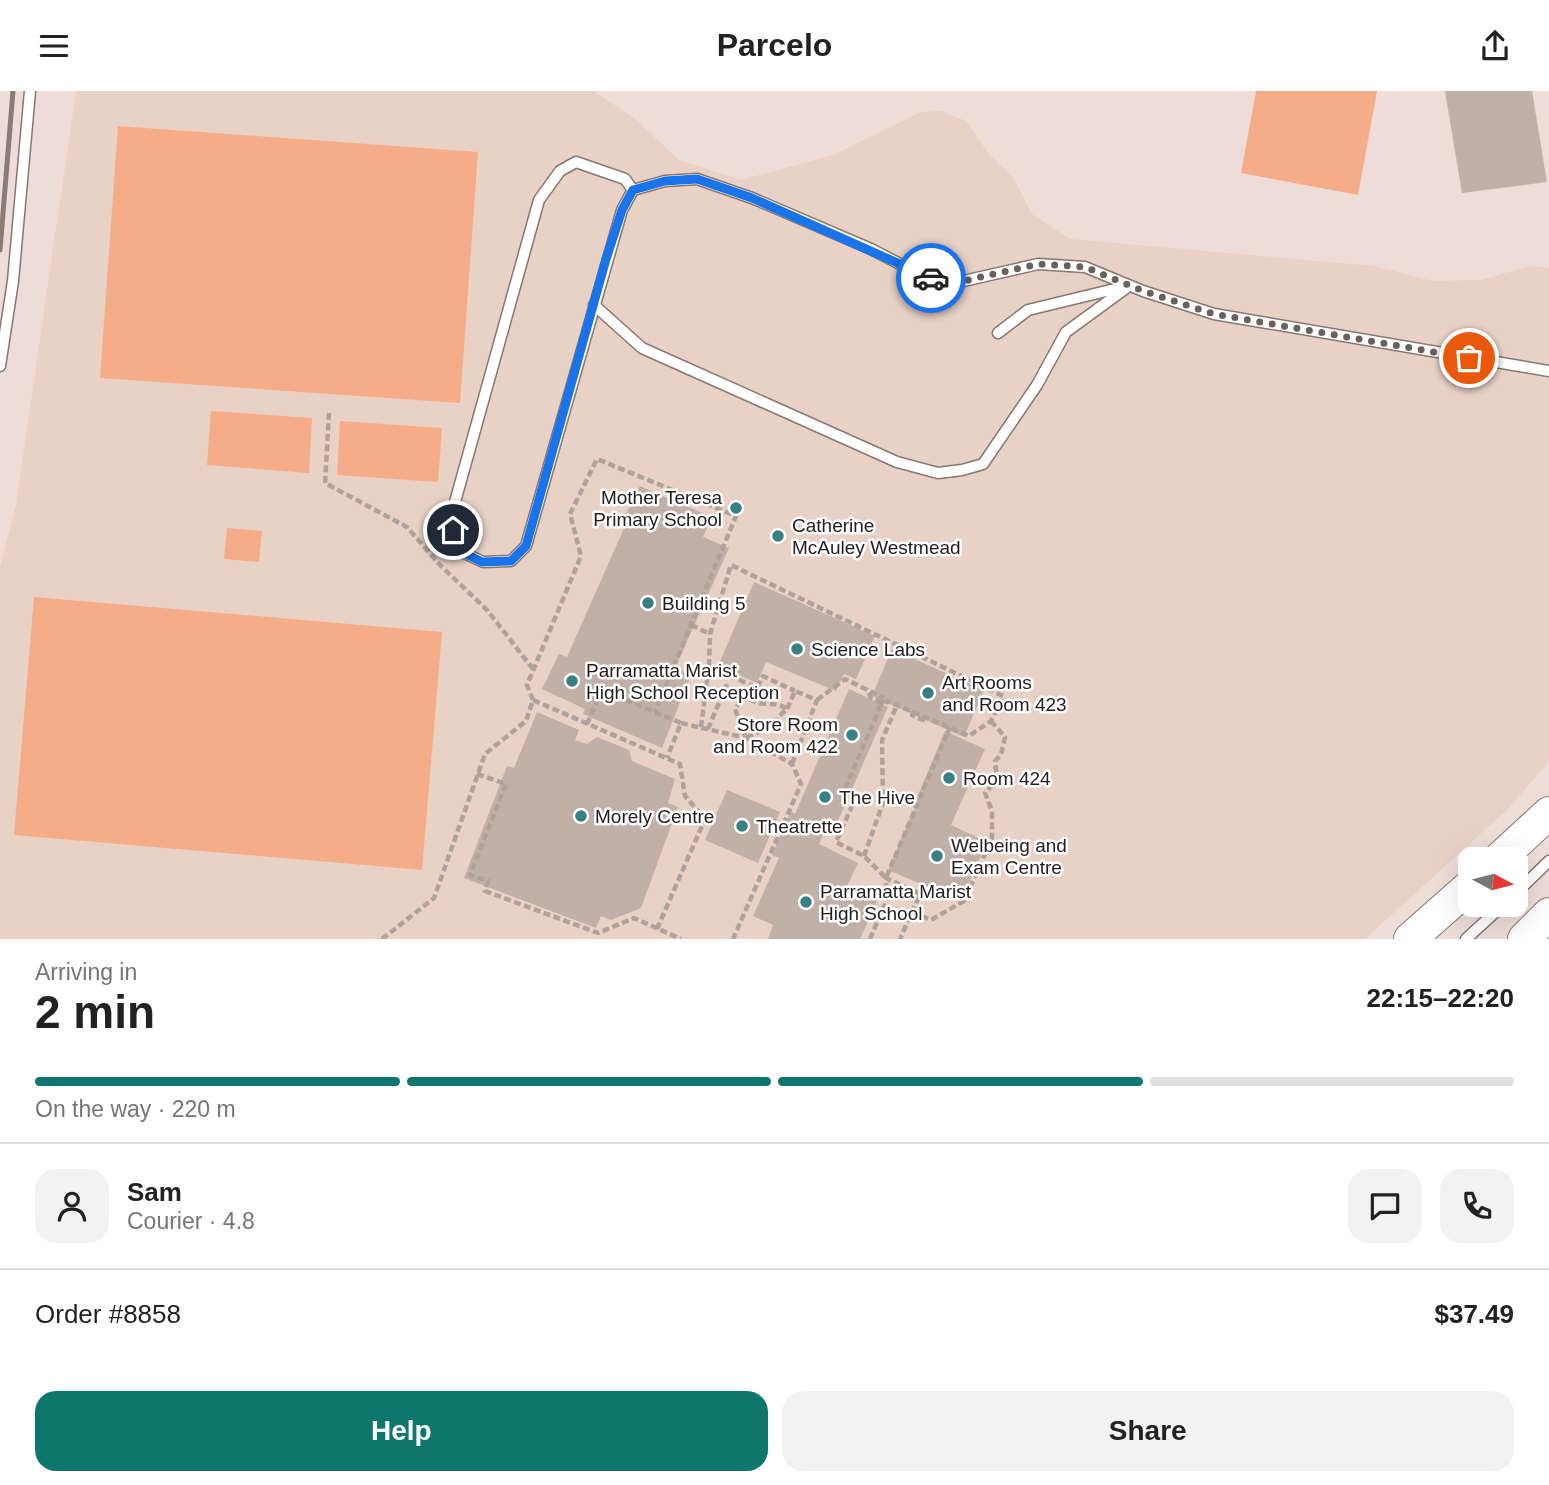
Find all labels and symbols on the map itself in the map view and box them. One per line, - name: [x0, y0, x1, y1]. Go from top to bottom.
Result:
- courier: [896, 243, 966, 313]
- pin: [1439, 328, 1499, 388]
- place label: Mother Teresa Primary School: [593, 487, 722, 530]
- pin: [423, 500, 483, 560]
- marker: Mother Teresa Primary School: [728, 500, 744, 516]
- place label: Catherine McAuley Westmead: [792, 515, 961, 558]
- marker: Catherine McAuley Westmead: [770, 528, 786, 544]
- place label: Building 5: [662, 593, 745, 614]
- marker: Building 5: [640, 595, 656, 611]
- place label: Science Labs: [811, 639, 925, 660]
- marker: Science Labs: [789, 641, 805, 657]
- place label: Parramatta Marist High School Reception: [586, 660, 779, 703]
- place label: Art Rooms and Room 423: [942, 672, 1067, 715]
- marker: Parramatta Marist High School Reception: [564, 673, 580, 689]
- marker: Art Rooms and Room 423: [920, 685, 936, 701]
- place label: Store Room and Room 422: [713, 714, 838, 757]
- marker: Store Room and Room 422: [844, 727, 860, 743]
- place label: Room 424: [963, 768, 1051, 789]
- marker: Room 424: [941, 770, 957, 786]
- place label: The Hive: [839, 787, 915, 808]
- marker: The Hive: [817, 789, 833, 805]
- place label: Morely Centre: [595, 806, 714, 827]
- marker: Morely Centre: [573, 808, 589, 824]
- place label: Theatrette: [756, 816, 843, 837]
- marker: Theatrette: [734, 818, 750, 834]
- place label: Welbeing and Exam Centre: [951, 835, 1067, 878]
- north arrow: [1458, 847, 1528, 917]
- marker: Welbeing and Exam Centre: [929, 848, 945, 864]
- place label: Parramatta Marist High School: [820, 881, 972, 924]
- marker: Parramatta Marist High School: [798, 894, 814, 910]

